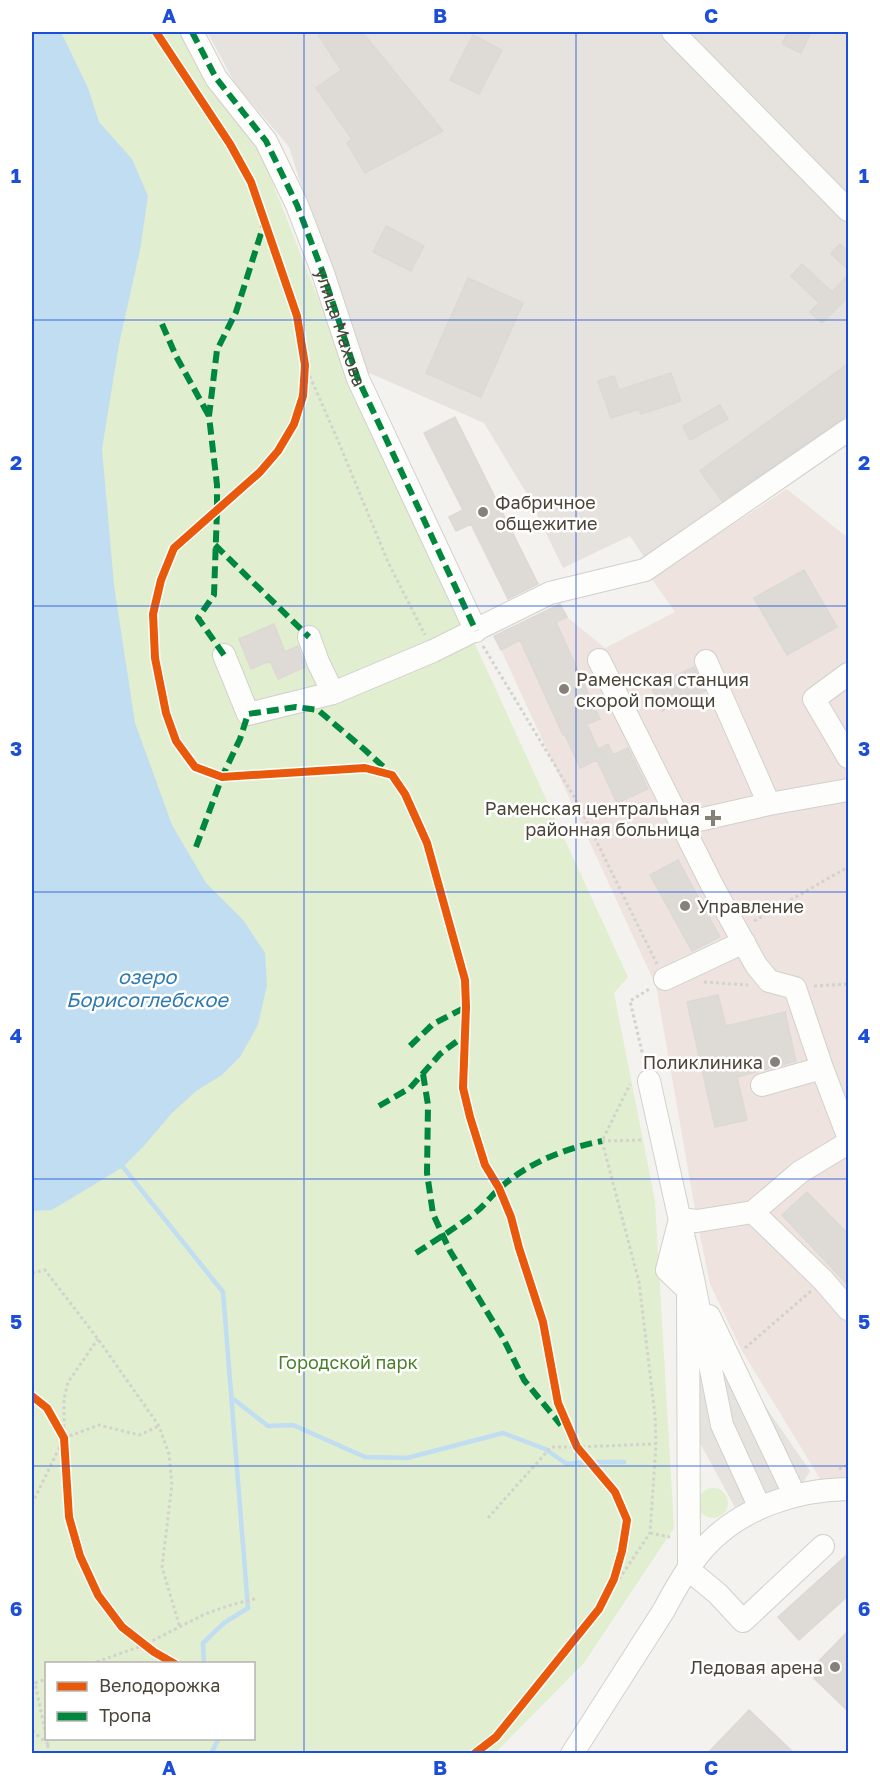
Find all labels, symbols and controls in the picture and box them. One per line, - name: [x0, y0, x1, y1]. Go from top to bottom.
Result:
- text: A: [162, 3, 176, 27]
- text: B: [433, 3, 447, 27]
- text: C: [704, 3, 718, 27]
- text: 1: [11, 163, 21, 187]
- text: 1: [859, 163, 869, 187]
- street label: улица Махова: [311, 264, 371, 390]
- text: 2: [10, 450, 22, 474]
- text: 2: [858, 450, 870, 474]
- place label: Фабричное общежитие: [495, 491, 597, 534]
- marker: Фабричное общежитие: [476, 505, 490, 519]
- place label: Раменская станция скорой помощи: [576, 668, 749, 711]
- marker: Раменская станция скорой помощи: [557, 682, 571, 696]
- text: 3: [10, 736, 22, 760]
- text: 3: [858, 736, 870, 760]
- place label: Раменская центральная районная больница: [485, 797, 700, 840]
- marker: Раменская центральная районная больница: [704, 809, 722, 827]
- place label: Управление: [697, 895, 804, 917]
- marker: Управление: [678, 899, 692, 913]
- water label: озеро Борисоглебское: [66, 964, 229, 1011]
- text: 4: [10, 1023, 22, 1047]
- text: 4: [858, 1023, 870, 1047]
- place label: Поликлиника: [643, 1051, 763, 1073]
- marker: Поликлиника: [768, 1055, 782, 1069]
- text: 5: [10, 1309, 22, 1333]
- text: 5: [858, 1309, 870, 1333]
- park label: Городской парк: [278, 1351, 418, 1373]
- text: 6: [10, 1596, 22, 1620]
- text: 6: [858, 1596, 870, 1620]
- place label: Ледовая арена: [690, 1656, 823, 1678]
- marker: Ледовая арена: [828, 1660, 842, 1674]
- legend: [45, 1662, 255, 1740]
- text: Велодорожка: [99, 1674, 220, 1696]
- text: Тропа: [99, 1704, 151, 1726]
- text: A: [162, 1755, 176, 1779]
- text: B: [433, 1755, 447, 1779]
- text: C: [704, 1755, 718, 1779]

